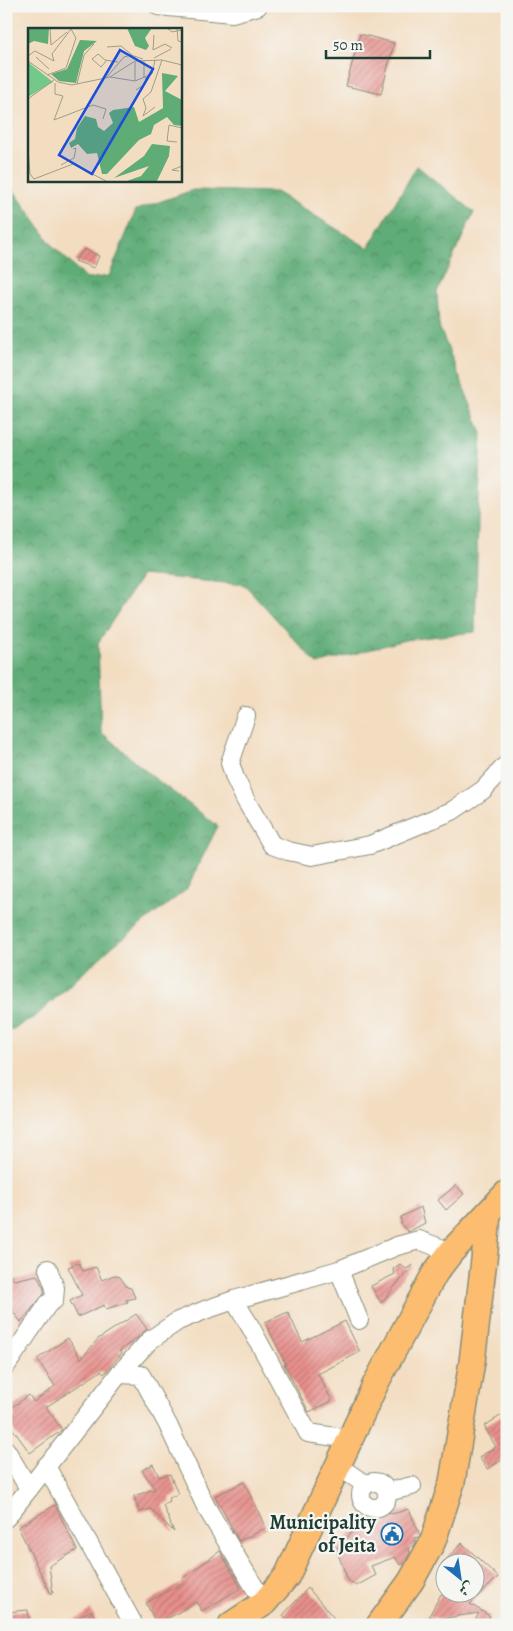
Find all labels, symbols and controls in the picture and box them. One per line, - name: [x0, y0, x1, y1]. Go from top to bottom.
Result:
- inset map: [28, 28, 181, 181]
- scale bar: [326, 28, 429, 60]
- text: 50 m: [333, 35, 363, 55]
- place label: Municipality of Jeita: [270, 1509, 377, 1559]
- public building icon: Municipality of Jeita: [380, 1522, 404, 1546]
- north arrow: [436, 1554, 486, 1604]
- text: ش: [455, 1577, 477, 1601]

